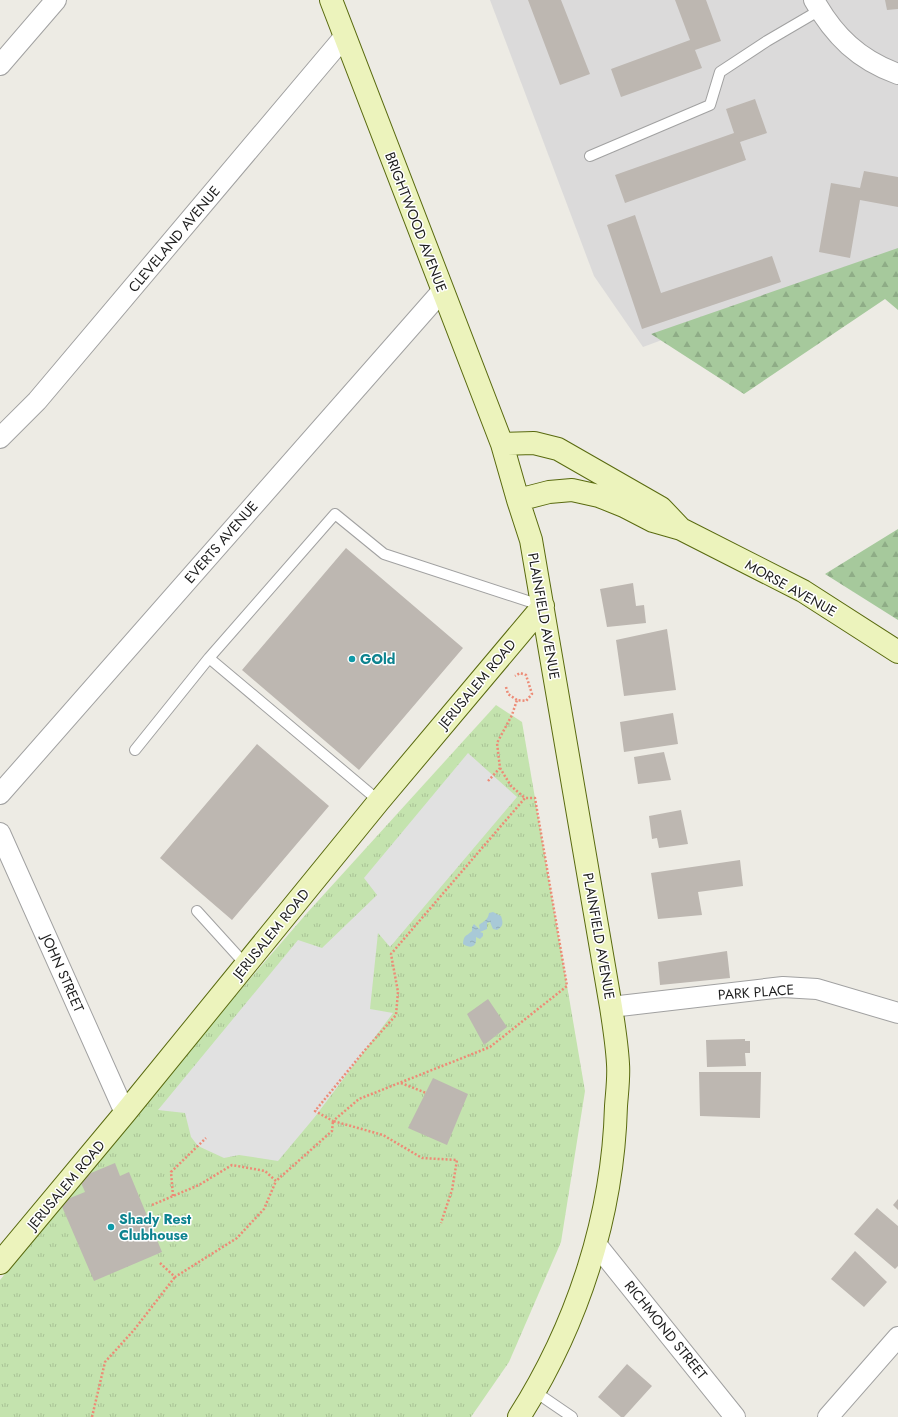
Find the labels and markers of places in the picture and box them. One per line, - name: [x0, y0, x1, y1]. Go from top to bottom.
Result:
- place label: GOld: [360, 649, 395, 669]
- marker: GOld: [347, 654, 357, 664]
- place label: Shady Rest Clubhouse: [119, 1209, 192, 1245]
- marker: Shady Rest Clubhouse: [106, 1222, 116, 1232]

